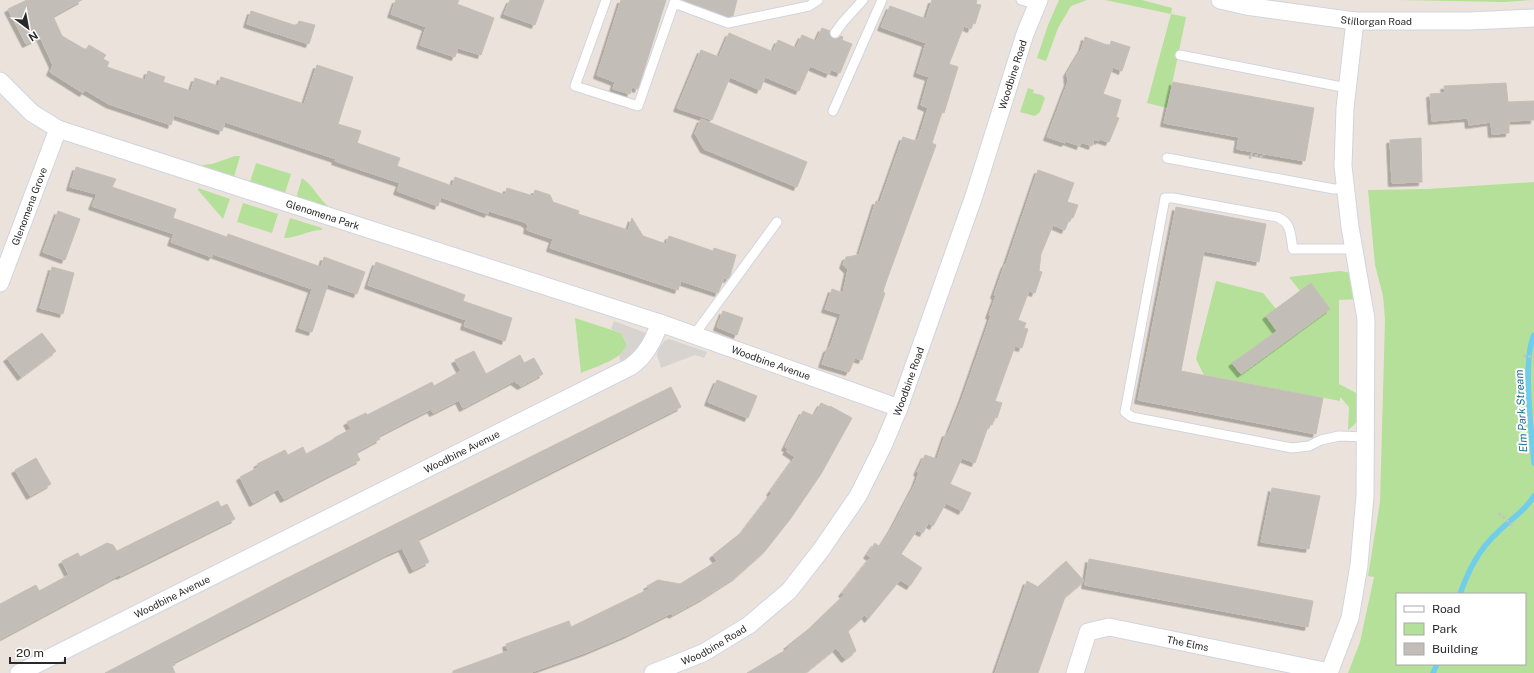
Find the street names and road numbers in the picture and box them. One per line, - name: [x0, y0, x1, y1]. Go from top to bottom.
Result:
- street label: Stillorgan Road: [1340, 13, 1412, 27]
- street label: Woodbine Road: [996, 38, 1029, 111]
- street label: Glenomena Grove: [9, 165, 49, 247]
- street label: Glenomena Park: [284, 197, 361, 232]
- street label: Woodbine Avenue: [730, 343, 812, 382]
- street label: Woodbine Road: [890, 345, 926, 418]
- street label: Woodbine Avenue: [422, 427, 502, 475]
- street label: Woodbine Avenue: [132, 572, 212, 620]
- street label: Woodbine Road: [679, 622, 748, 667]
- street label: The Elms: [1166, 633, 1210, 653]

